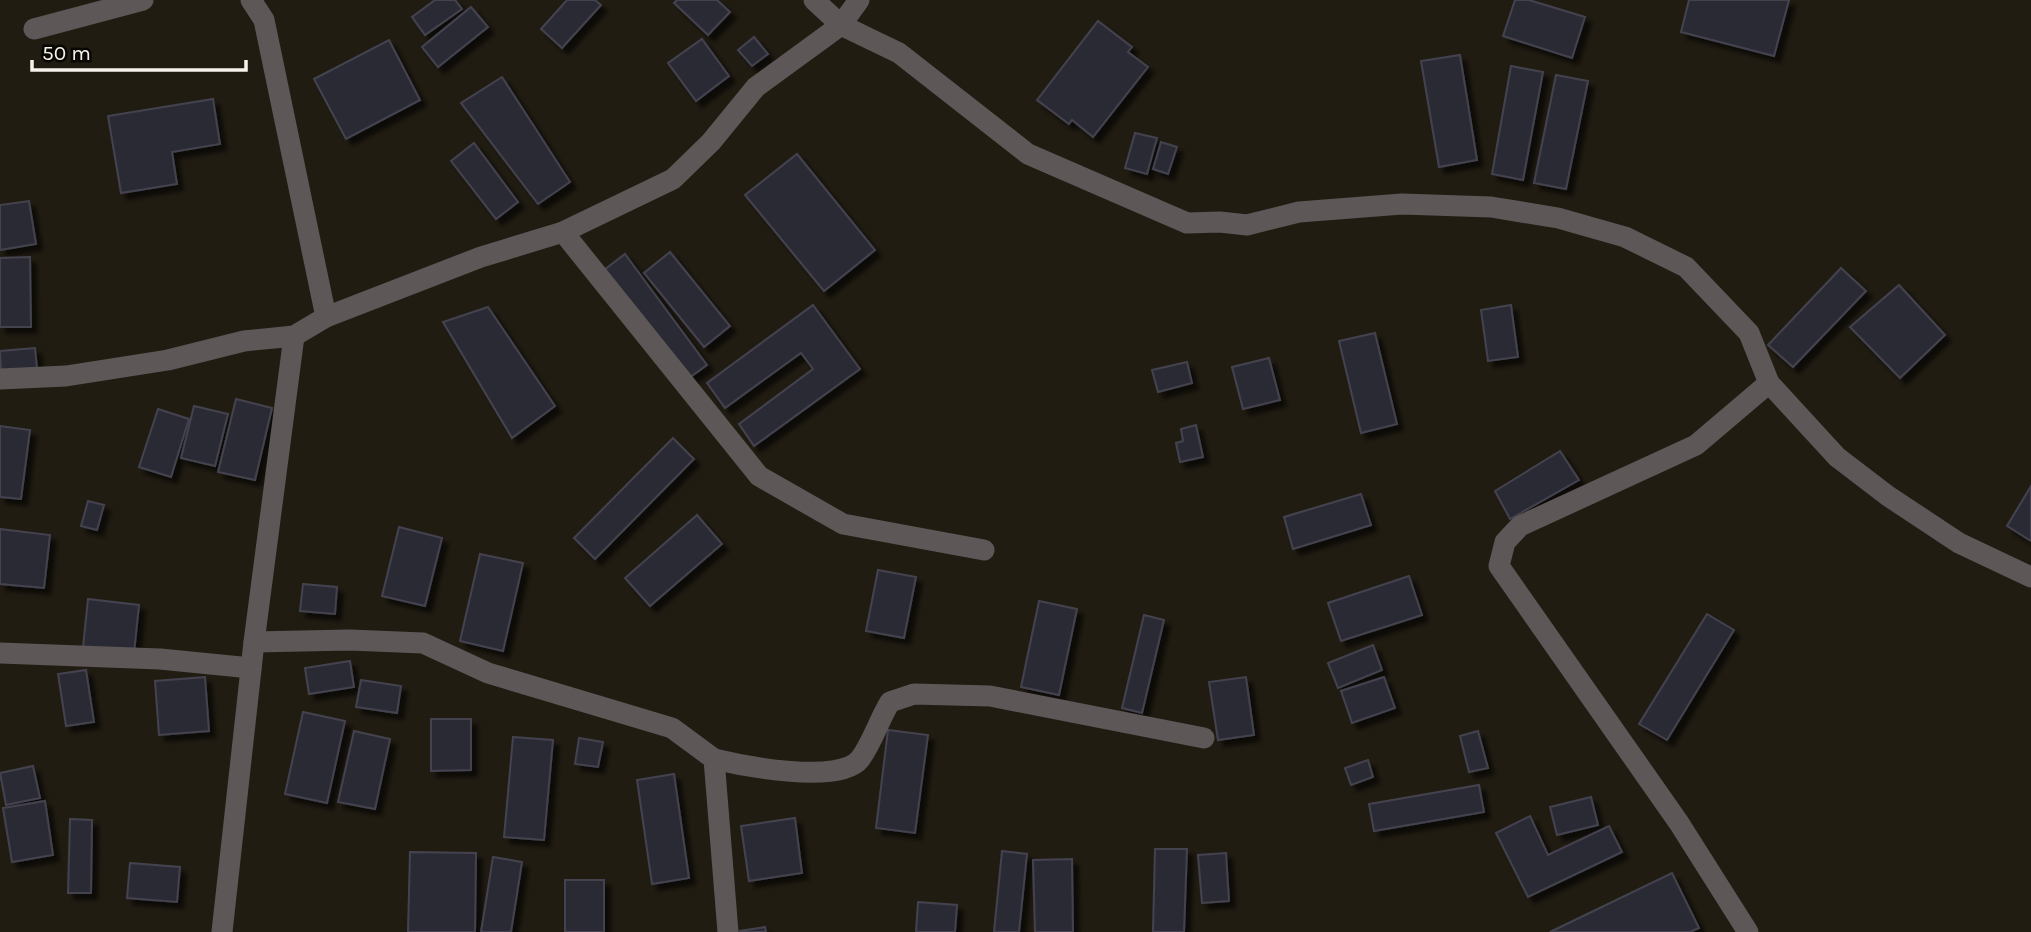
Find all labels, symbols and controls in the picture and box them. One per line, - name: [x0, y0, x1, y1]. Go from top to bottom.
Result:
- scale bar: [32, 28, 245, 72]
- text: 50 m: [42, 41, 91, 65]

